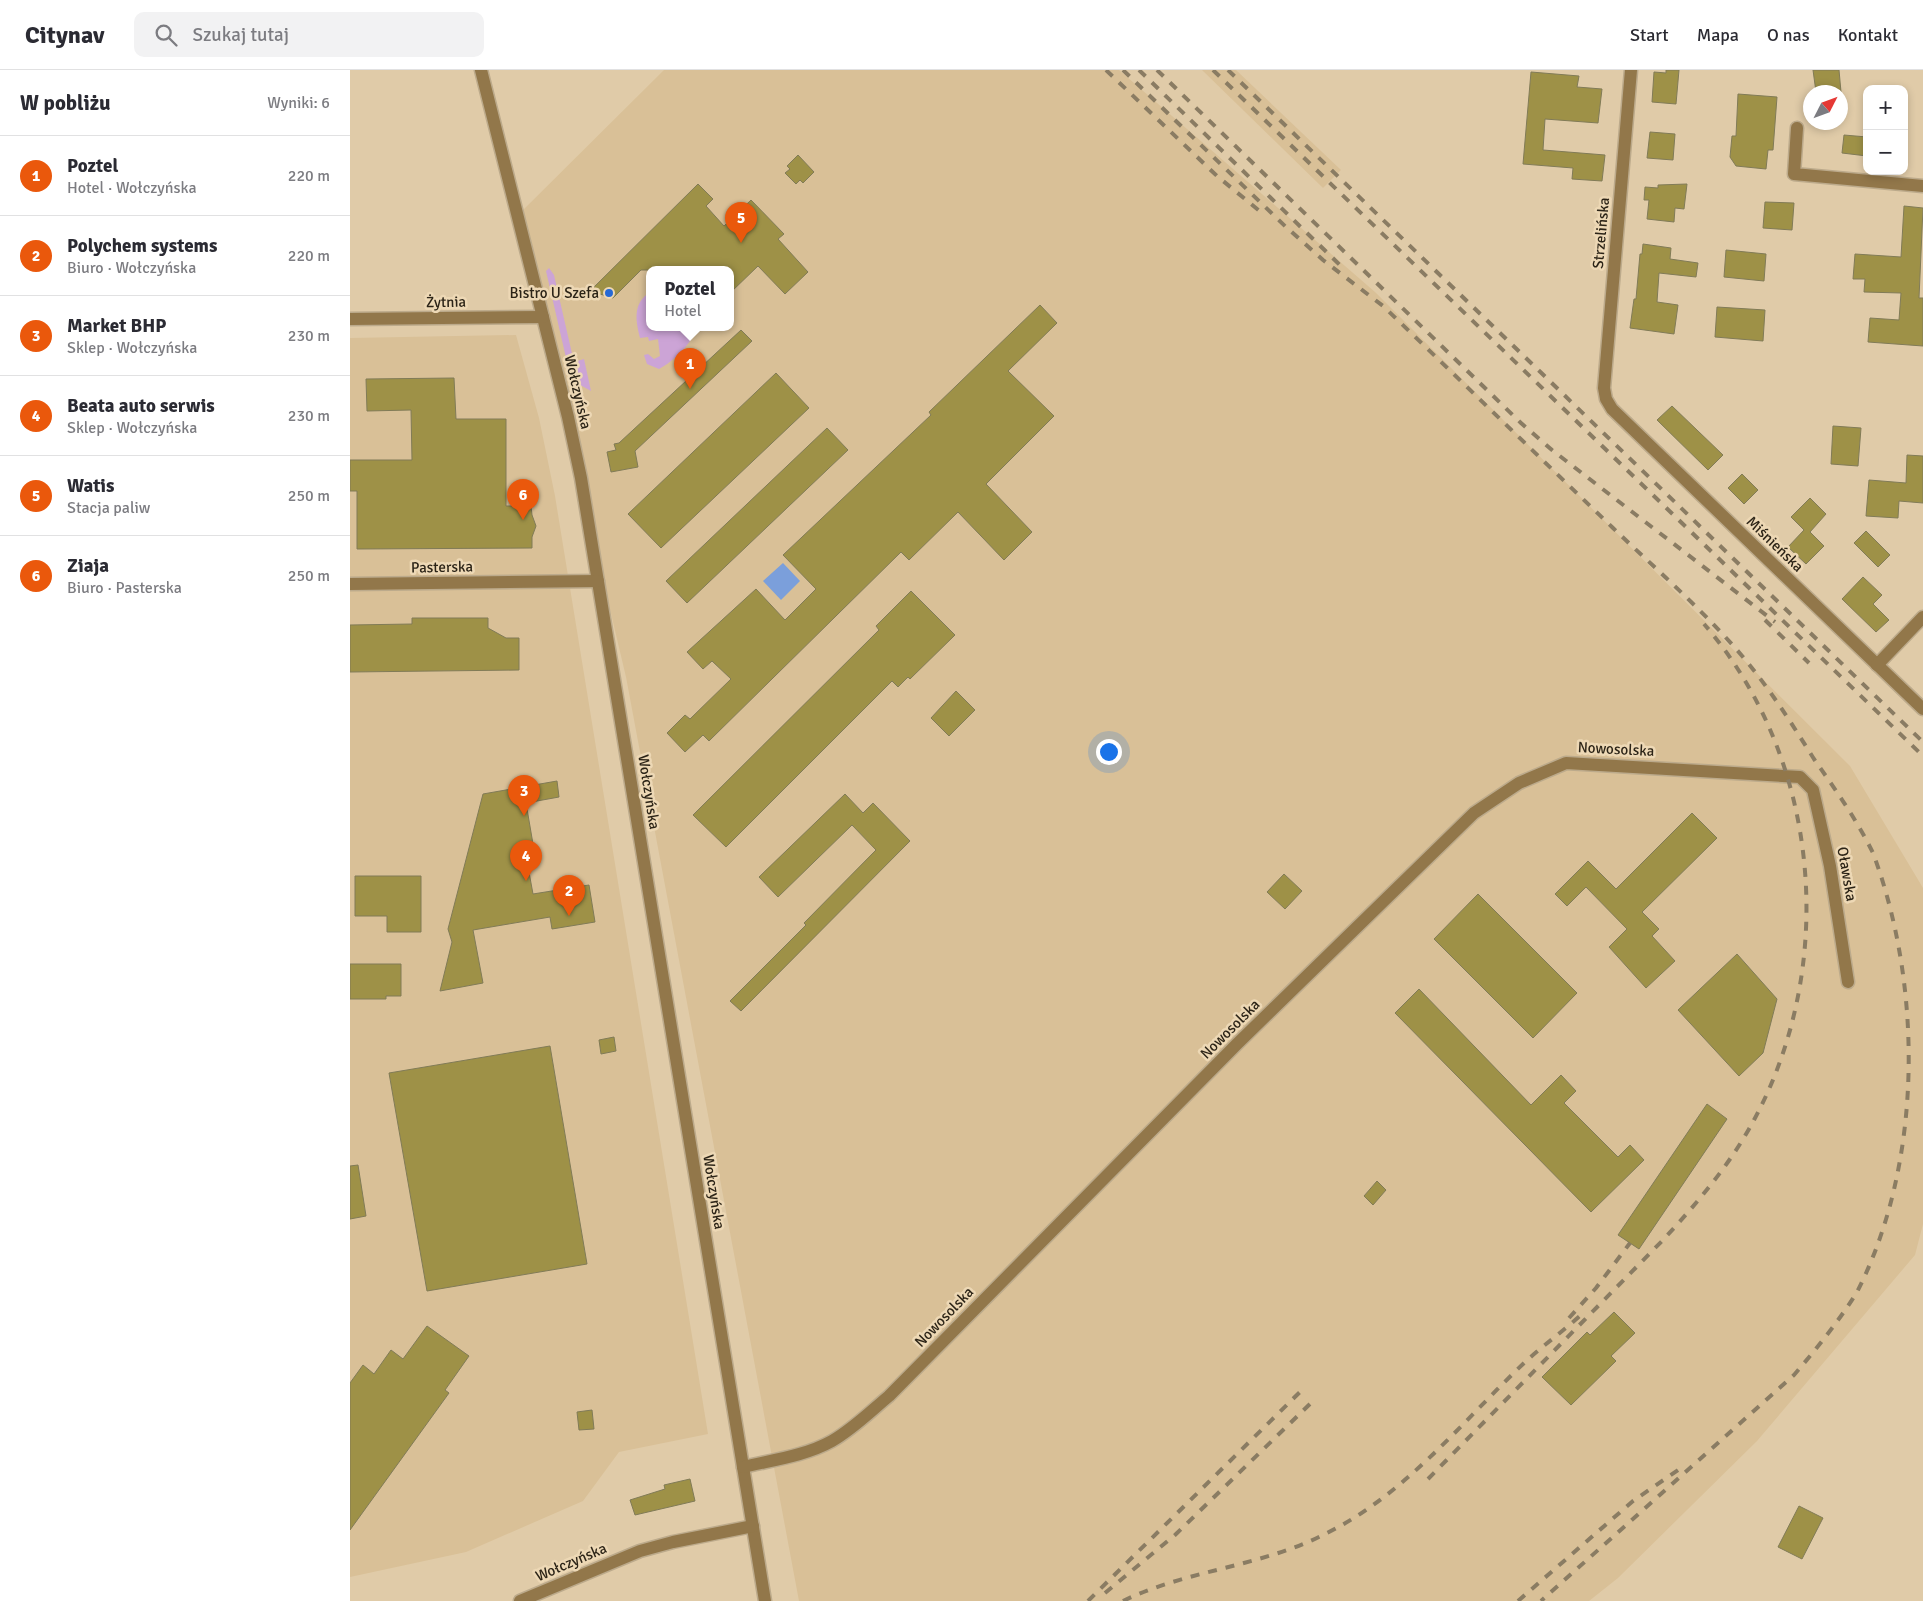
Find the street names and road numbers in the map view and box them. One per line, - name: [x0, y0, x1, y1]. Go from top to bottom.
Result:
- street label: Strzelińska: [1589, 197, 1613, 269]
- street label: Żytnia: [426, 293, 466, 311]
- street label: Wołczyńska: [561, 353, 595, 431]
- street label: Miśnieńska: [1743, 512, 1807, 576]
- street label: Pasterska: [411, 557, 473, 577]
- street label: Nowosolska: [1577, 738, 1655, 760]
- street label: Wołczyńska: [634, 753, 664, 831]
- street label: Oławska: [1833, 845, 1861, 903]
- street label: Nowosolska: [1197, 996, 1263, 1062]
- street label: Wołczyńska: [699, 1153, 729, 1231]
- street label: Nowosolska: [911, 1283, 977, 1351]
- street label: Wołczyńska: [533, 1539, 609, 1585]

